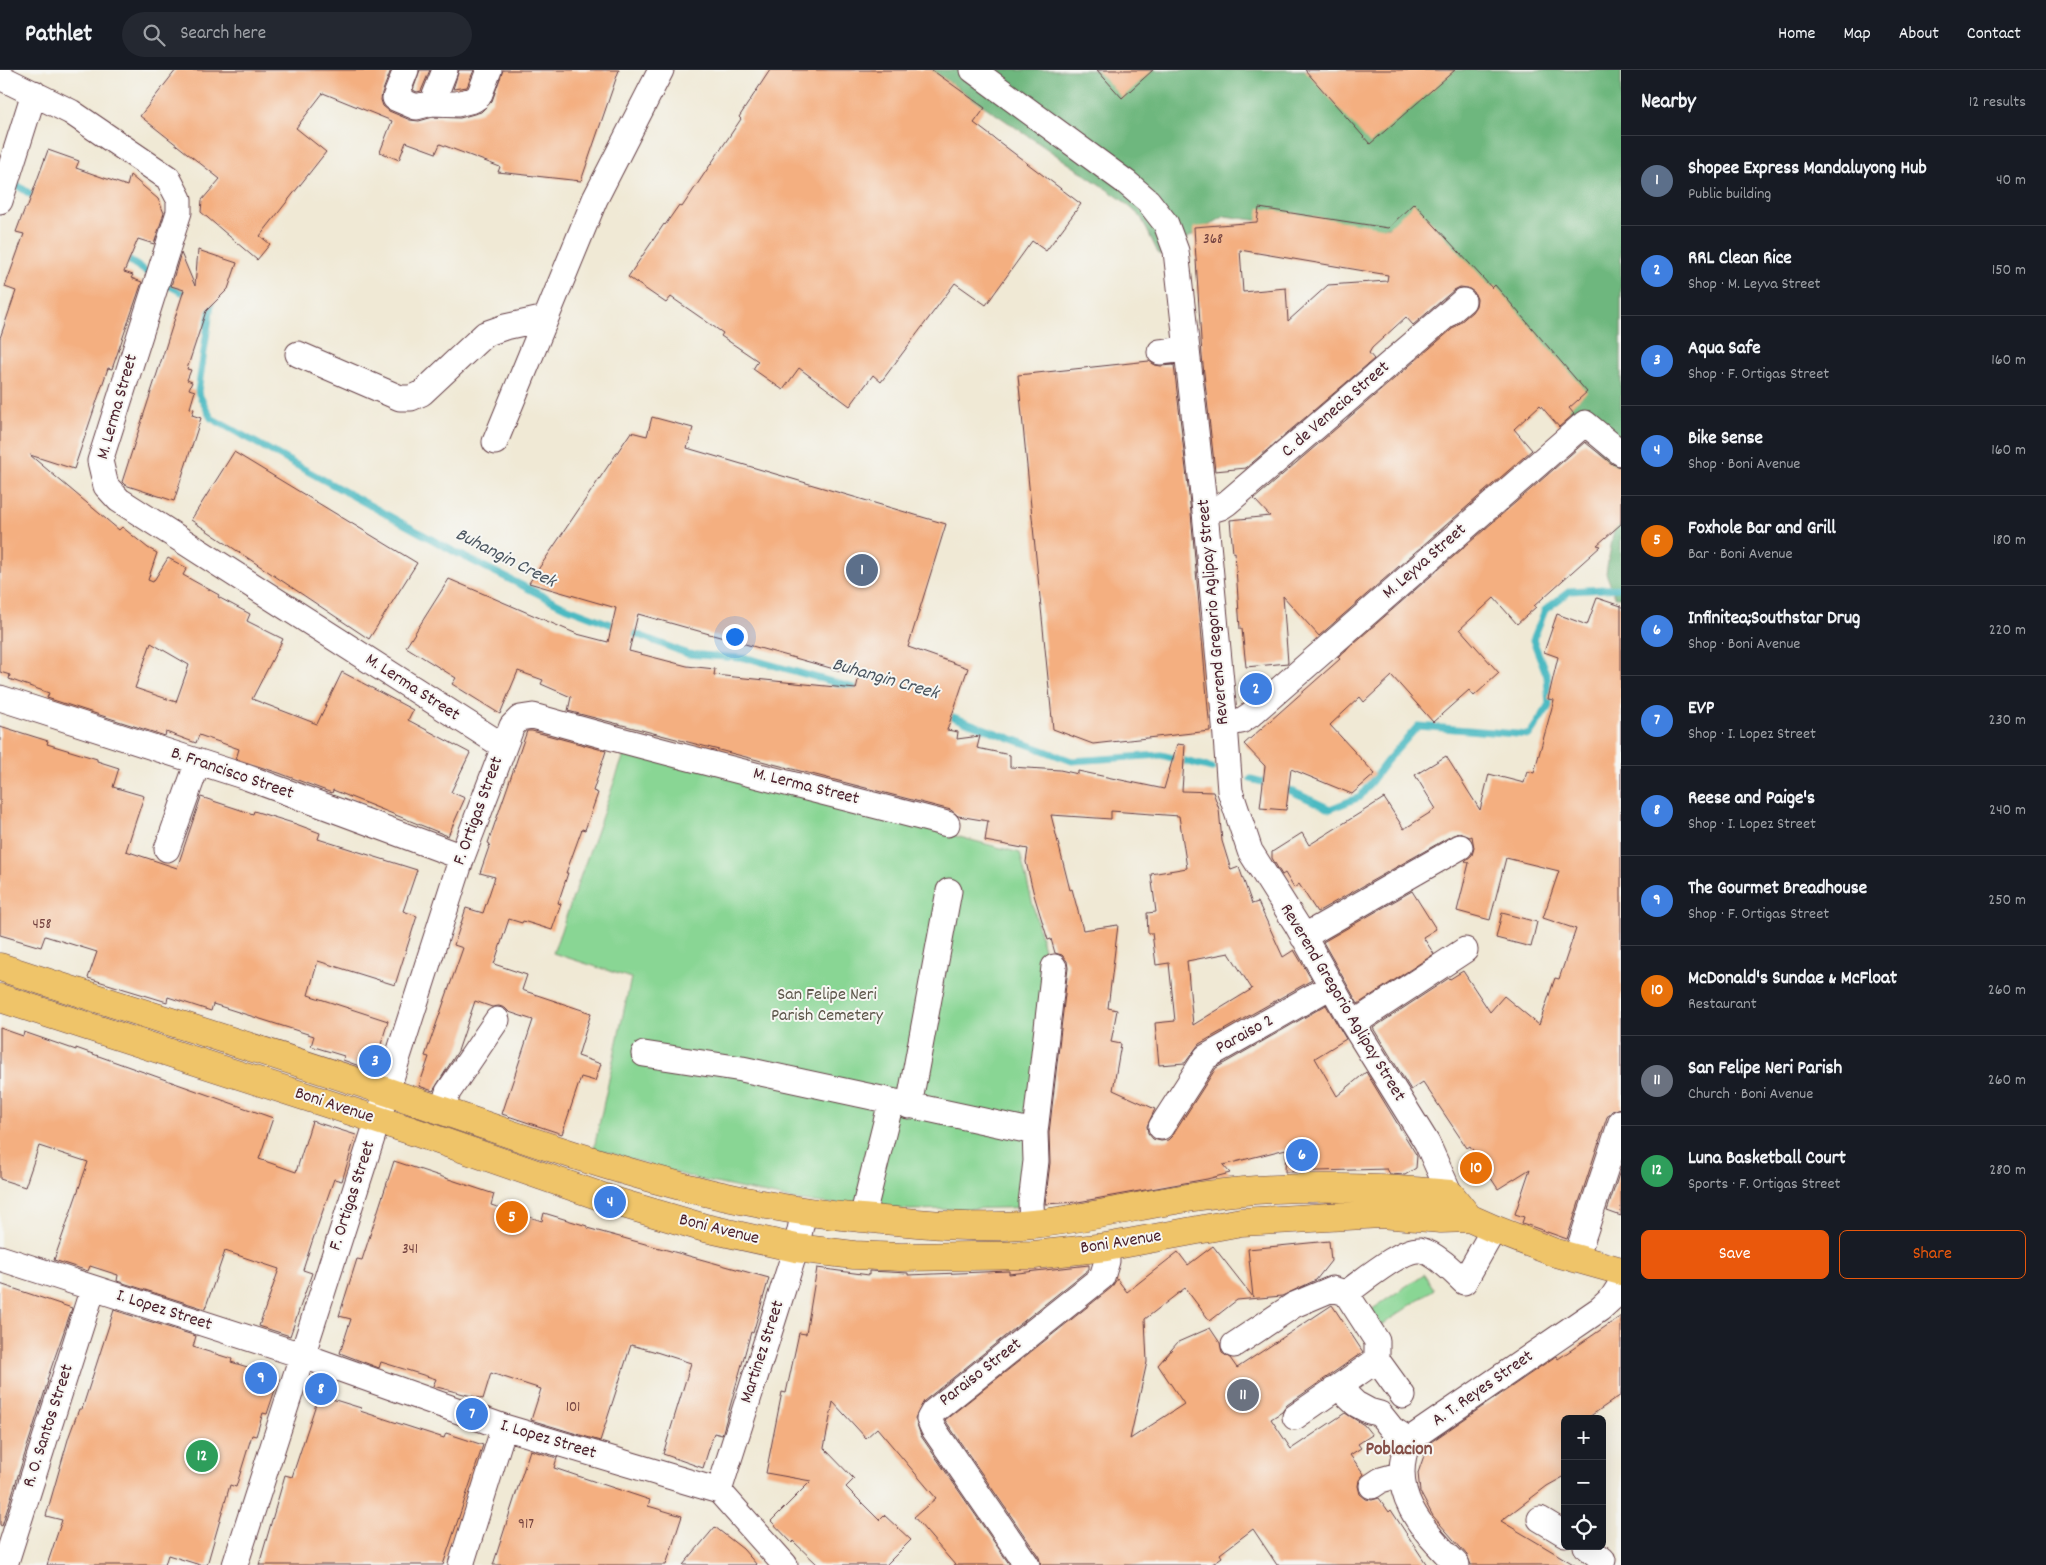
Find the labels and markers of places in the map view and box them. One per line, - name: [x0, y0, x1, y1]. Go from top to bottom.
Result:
- pin: 1: [846, 551, 878, 589]
- pin: 2: [1240, 670, 1272, 708]
- pin: 3: [359, 1042, 391, 1080]
- pin: 6: [1286, 1136, 1318, 1174]
- pin: 10: [1460, 1149, 1492, 1187]
- pin: 4: [594, 1183, 626, 1221]
- pin: 5: [496, 1198, 528, 1236]
- pin: 9: [245, 1359, 277, 1397]
- pin: 8: [305, 1370, 337, 1408]
- pin: 11: [1227, 1376, 1259, 1414]
- pin: 7: [456, 1395, 488, 1433]
- pin: 12: [186, 1437, 218, 1475]

